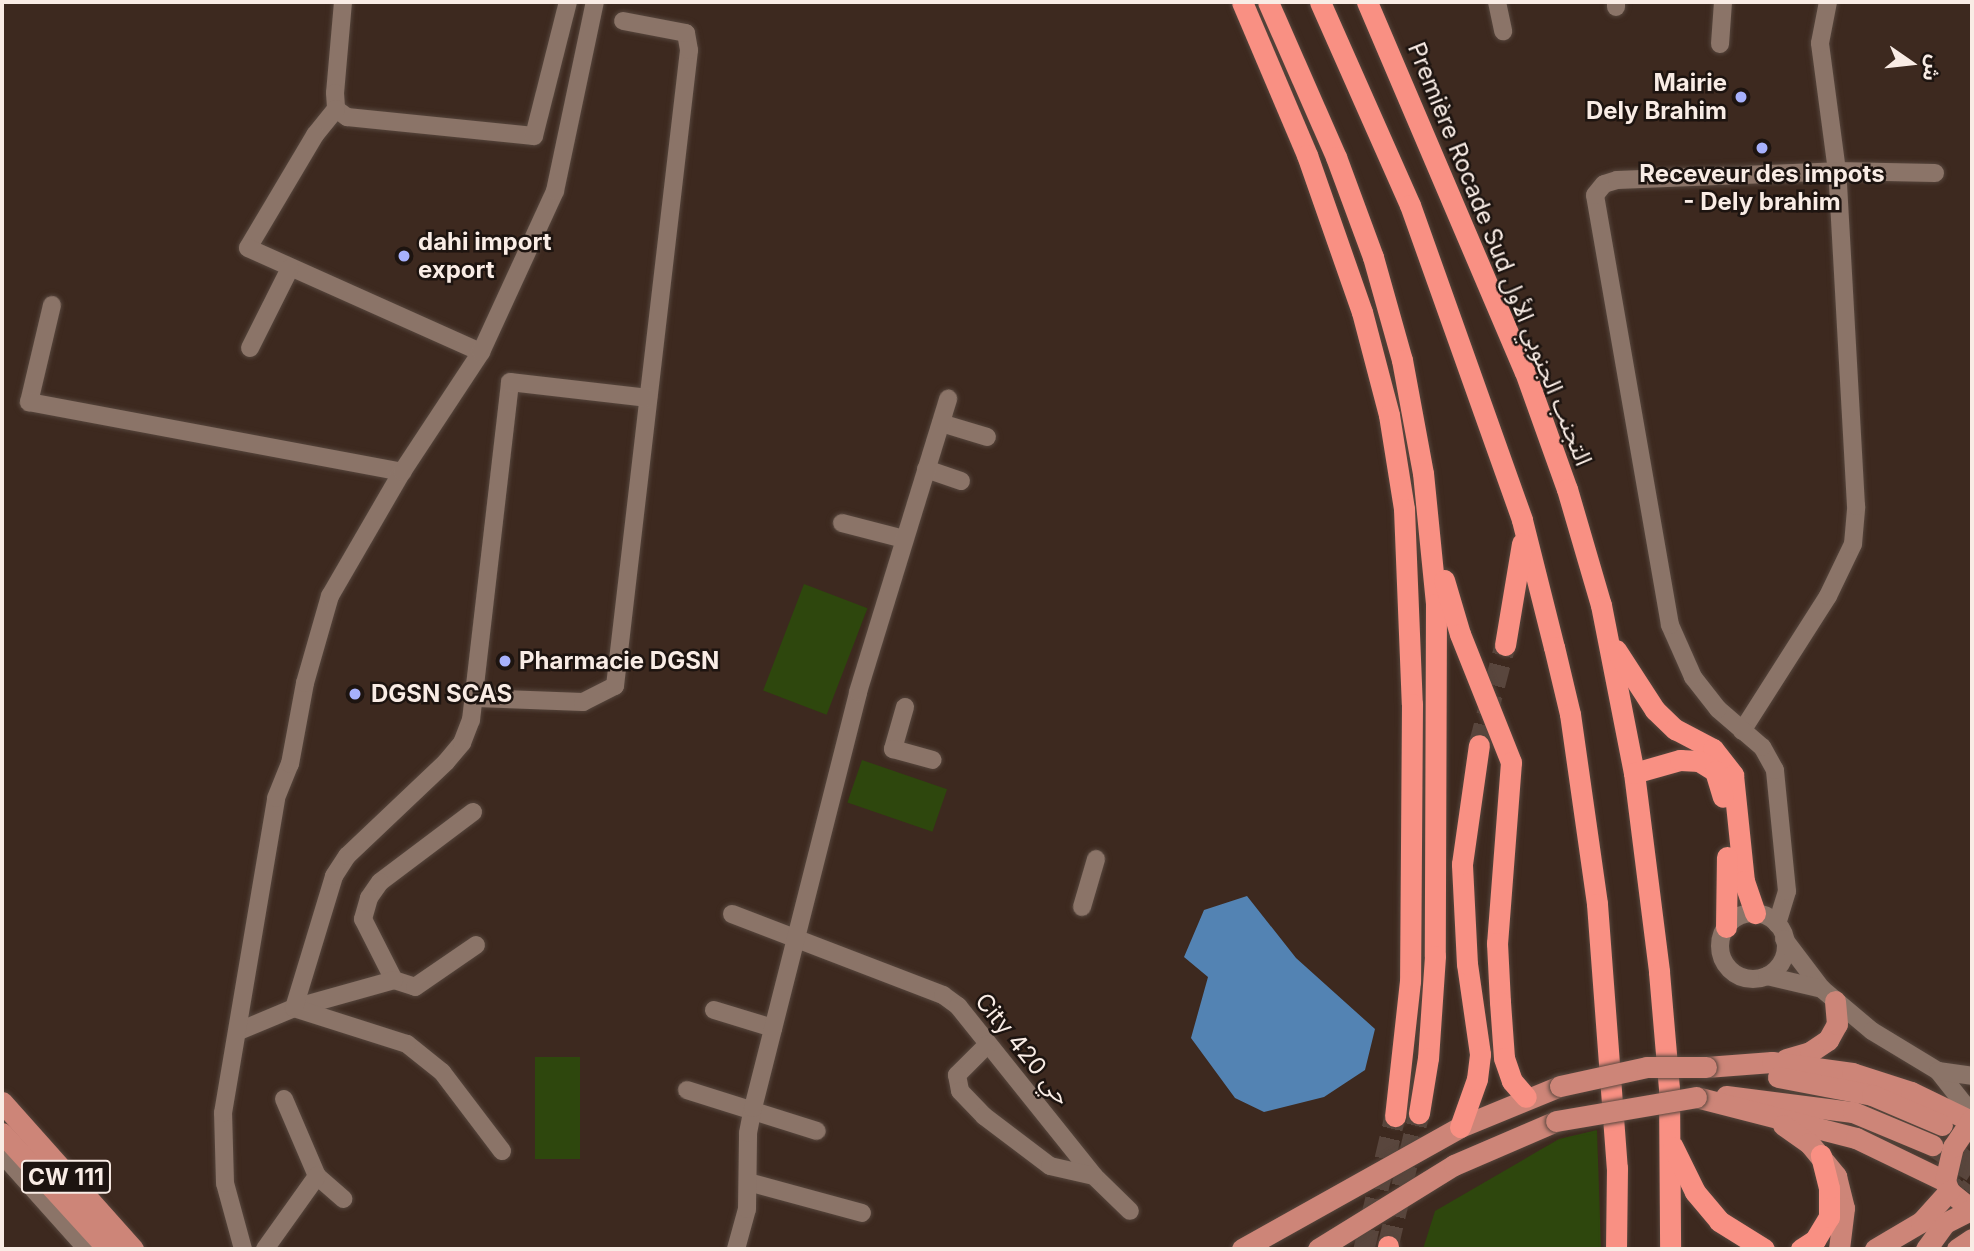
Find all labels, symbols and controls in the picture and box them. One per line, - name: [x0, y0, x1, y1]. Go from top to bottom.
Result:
- north arrow: [1876, 28, 1946, 98]
- street label: Première Rocade Sud التجنب الجنوبي الأول: [1402, 38, 1598, 470]
- text: ش: [1918, 53, 1946, 84]
- place label: Mairie Dely Brahim: [1586, 69, 1727, 125]
- marker: Mairie Dely Brahim: [1733, 89, 1749, 105]
- marker: Receveur des impots - Dely brahim: [1754, 140, 1770, 156]
- place label: Receveur des impots - Dely brahim: [1639, 160, 1885, 216]
- place label: dahi import export: [418, 228, 551, 284]
- marker: dahi import export: [396, 248, 412, 264]
- place label: Pharmacie DGSN: [519, 647, 719, 675]
- marker: Pharmacie DGSN: [497, 653, 513, 669]
- place label: DGSN SCAS: [371, 680, 512, 708]
- marker: DGSN SCAS: [345, 684, 365, 704]
- street label: City 420 حي: [969, 987, 1077, 1111]
- road number: CW 111: [20, 1158, 112, 1196]

